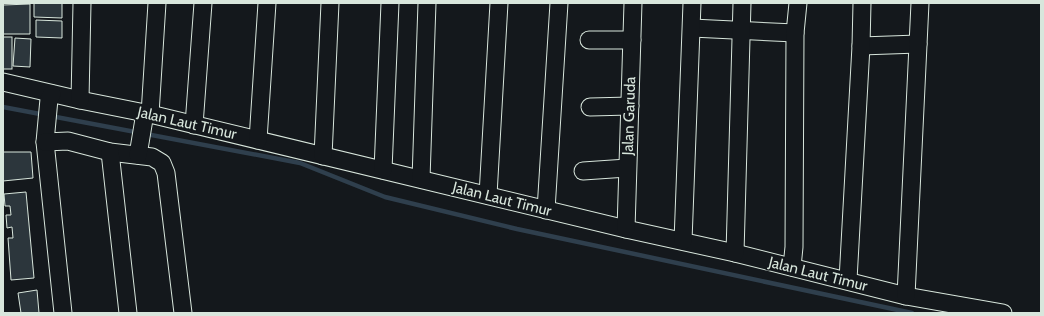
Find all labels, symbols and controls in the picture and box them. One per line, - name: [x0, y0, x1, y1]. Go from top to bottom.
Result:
- street label: Jalan Garuda: [619, 76, 639, 157]
- street label: Jalan Laut Timur: [135, 103, 239, 143]
- street label: Jalan Laut Timur: [450, 178, 554, 220]
- street label: Jalan Laut Timur: [766, 253, 870, 295]

